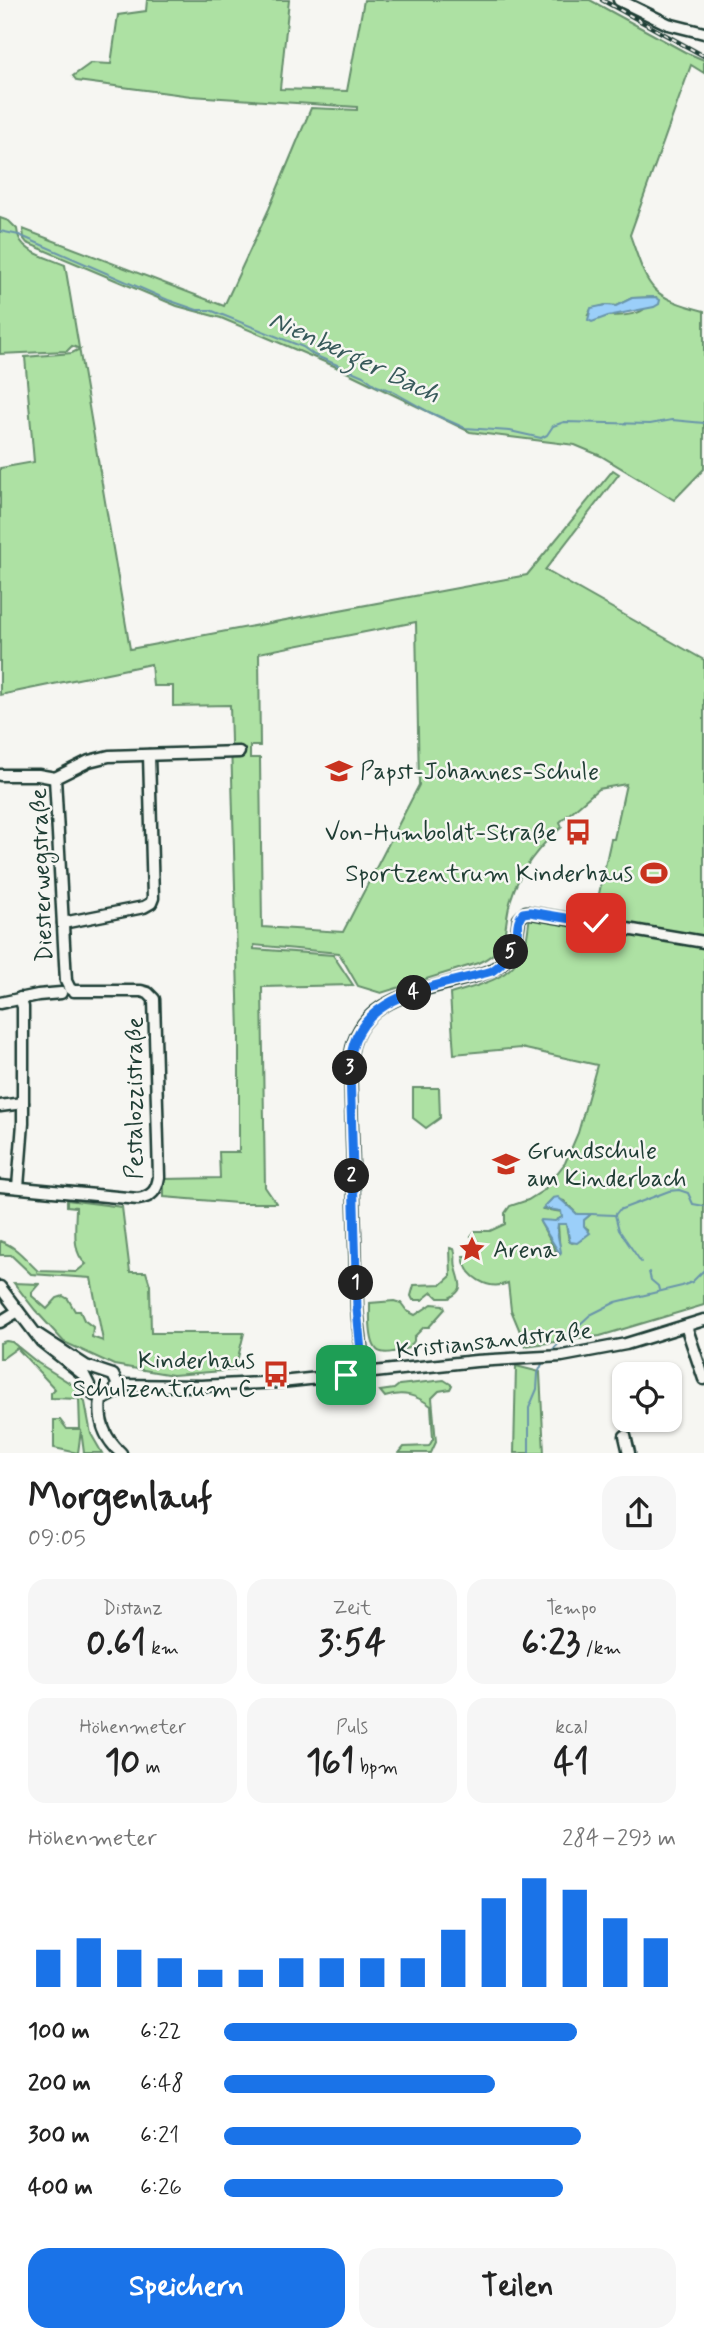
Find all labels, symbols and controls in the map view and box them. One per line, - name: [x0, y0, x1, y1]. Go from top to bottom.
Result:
- water label: Nienberger Bach: [262, 303, 445, 415]
- school or university icon: Papst-Johannes-Schule: [324, 756, 354, 786]
- place label: Papst-Johannes-Schule: [360, 757, 599, 788]
- street label: Diesterwegstraße: [24, 787, 63, 962]
- bus stop icon: Von-Humboldt-Straße: [563, 817, 593, 847]
- place label: Von-Humboldt-Straße: [325, 818, 557, 849]
- sports icon: Sportzentrum Kinderhaus: [639, 858, 669, 888]
- place label: Sportzentrum Kinderhaus: [345, 859, 633, 890]
- pin: [566, 893, 626, 953]
- icon: check: [577, 904, 615, 942]
- pin: 5: [494, 934, 528, 970]
- text: 5: [505, 939, 516, 964]
- pin: 4: [396, 976, 432, 1010]
- text: 4: [408, 980, 419, 1005]
- street label: Pestalozzistraße: [120, 1017, 151, 1179]
- pin: 3: [332, 1050, 368, 1086]
- text: 3: [345, 1055, 354, 1080]
- place label: Grundschule am Kinderbach: [527, 1136, 687, 1195]
- school or university icon: Grundschule am Kinderbach: [491, 1149, 521, 1179]
- pin: 2: [334, 1158, 370, 1194]
- text: 2: [347, 1163, 356, 1188]
- place icon: Arena: [457, 1234, 487, 1264]
- place label: Arena: [493, 1235, 557, 1266]
- pin: 1: [338, 1266, 374, 1300]
- text: 1: [351, 1270, 360, 1295]
- street label: Kristiansandstraße: [395, 1316, 594, 1367]
- pin: [316, 1345, 376, 1405]
- place label: Kinderhaus Schulzentrum C: [72, 1346, 255, 1405]
- icon: arrive: [327, 1356, 365, 1394]
- bus stop icon: Kinderhaus Schulzentrum C: [261, 1359, 291, 1389]
- map controls: [612, 1362, 682, 1432]
- button: locate: [612, 1362, 682, 1432]
- text: Morgenlauf: [28, 1473, 212, 1522]
- button: share: [602, 1476, 676, 1550]
- text: 09:05: [28, 1524, 86, 1554]
- text: Distanz: [103, 1596, 163, 1621]
- text: Zeit: [333, 1596, 371, 1621]
- text: Tempo: [546, 1596, 596, 1621]
- text: 0.61: [86, 1621, 146, 1667]
- text: 3:54: [318, 1621, 386, 1667]
- text: 6:23: [521, 1621, 580, 1667]
- text: km: [146, 1636, 179, 1661]
- text: /km: [580, 1636, 622, 1661]
- text: Höhenmeter: [79, 1715, 186, 1740]
- text: Puls: [336, 1715, 368, 1740]
- text: kcal: [555, 1715, 587, 1740]
- text: 10: [105, 1740, 140, 1786]
- text: 161: [306, 1740, 355, 1786]
- text: 41: [554, 1740, 589, 1786]
- text: m: [140, 1755, 161, 1780]
- text: bpm: [355, 1755, 398, 1780]
- text: Höhenmeter: [28, 1824, 157, 1854]
- text: 284–293 m: [562, 1824, 676, 1854]
- text: 100 m: [28, 2017, 90, 2047]
- text: 6:22: [140, 2017, 181, 2047]
- text: 200 m: [28, 2069, 91, 2099]
- text: 6:48: [140, 2069, 184, 2099]
- text: 300 m: [28, 2121, 90, 2151]
- text: 6:21: [140, 2121, 179, 2151]
- text: 400 m: [28, 2173, 93, 2203]
- text: 6:26: [140, 2173, 182, 2203]
- button: Speichern: [28, 2248, 345, 2328]
- button: Teilen: [359, 2248, 676, 2328]

